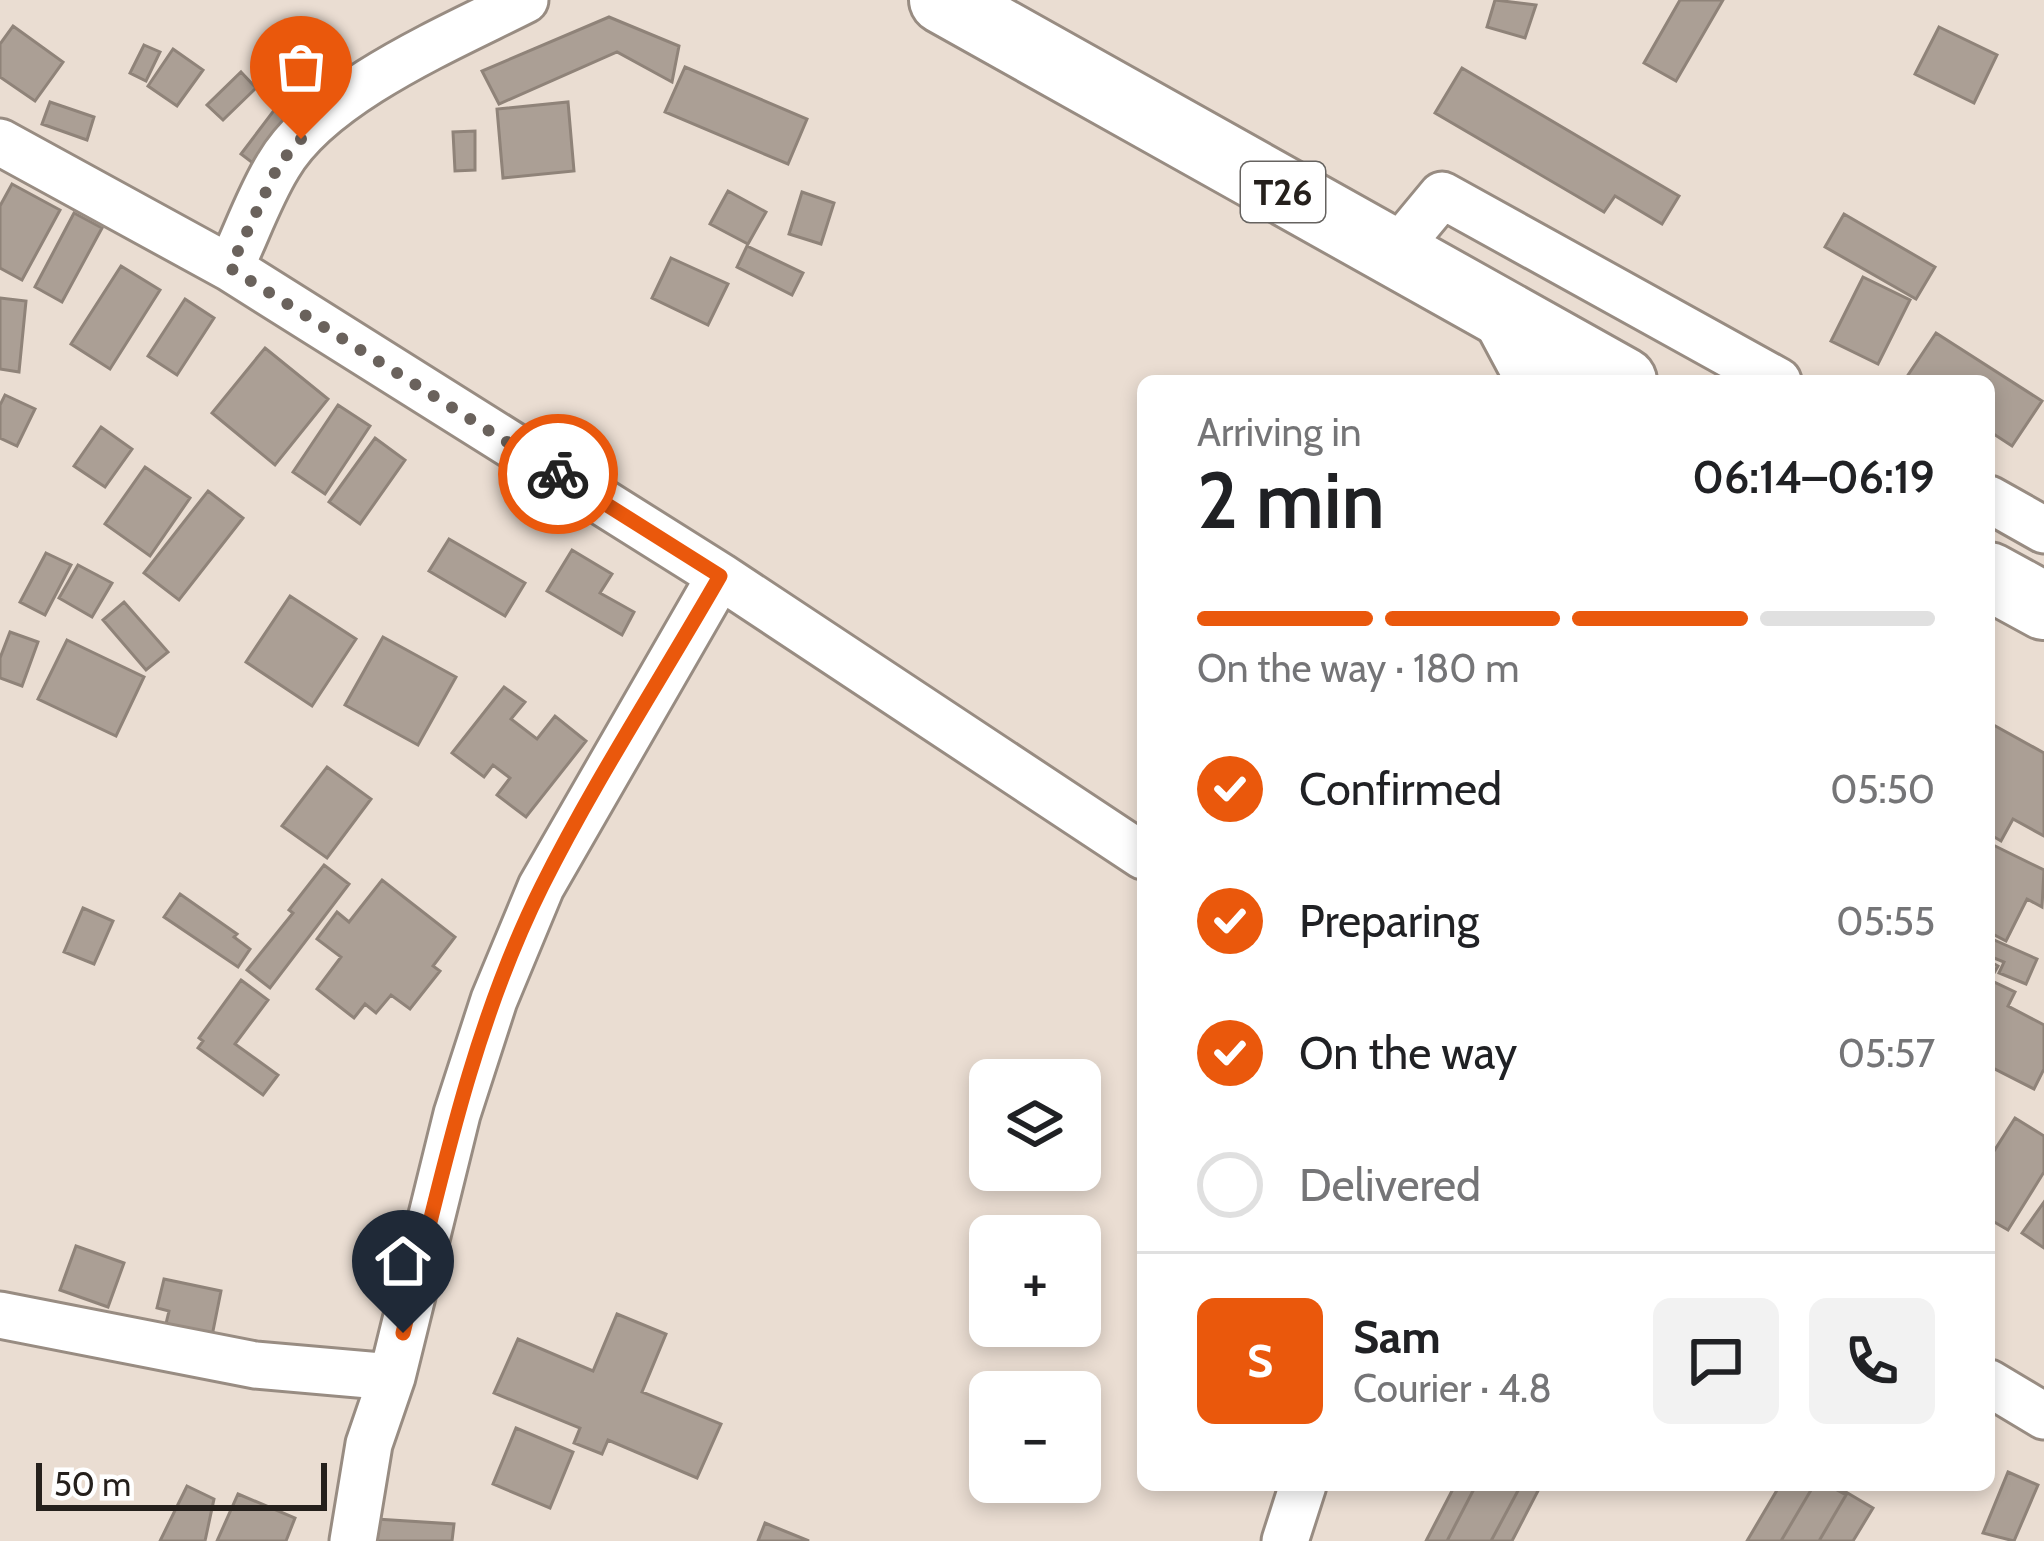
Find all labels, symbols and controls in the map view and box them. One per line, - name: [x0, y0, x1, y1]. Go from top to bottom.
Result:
- pin: [250, 16, 352, 139]
- icon: bag: [268, 34, 334, 100]
- road number: T26: [1241, 162, 1325, 222]
- text: Arriving in: [1197, 408, 1361, 456]
- courier: [498, 414, 618, 534]
- icon: bike: [525, 441, 591, 507]
- text: 06:14–06:19: [1692, 450, 1935, 504]
- text: 2 min: [1197, 453, 1385, 548]
- text: On the way · 180 m: [1197, 644, 1520, 692]
- icon: check: [1197, 756, 1263, 822]
- text: Confirmed: [1299, 762, 1502, 816]
- text: 05:50: [1830, 765, 1935, 813]
- icon: check: [1197, 888, 1263, 954]
- text: Preparing: [1299, 894, 1479, 948]
- text: 05:55: [1836, 897, 1935, 945]
- icon: check: [1197, 1020, 1263, 1086]
- text: On the way: [1299, 1026, 1517, 1080]
- text: 05:57: [1838, 1029, 1935, 1077]
- map controls: [969, 1059, 1101, 1503]
- button: layers: [969, 1059, 1101, 1191]
- text: Delivered: [1299, 1158, 1481, 1212]
- pin: [352, 1210, 454, 1333]
- button: +: [969, 1215, 1101, 1347]
- icon: home: [370, 1228, 436, 1294]
- button: chat: [1653, 1298, 1779, 1424]
- button: phone: [1809, 1298, 1935, 1424]
- text: Sam: [1353, 1310, 1441, 1364]
- text: S: [1247, 1334, 1273, 1388]
- text: Courier · 4.8: [1353, 1364, 1552, 1412]
- button: −: [969, 1371, 1101, 1503]
- scale bar: [36, 1457, 327, 1510]
- text: 50 m: [54, 1464, 131, 1504]

